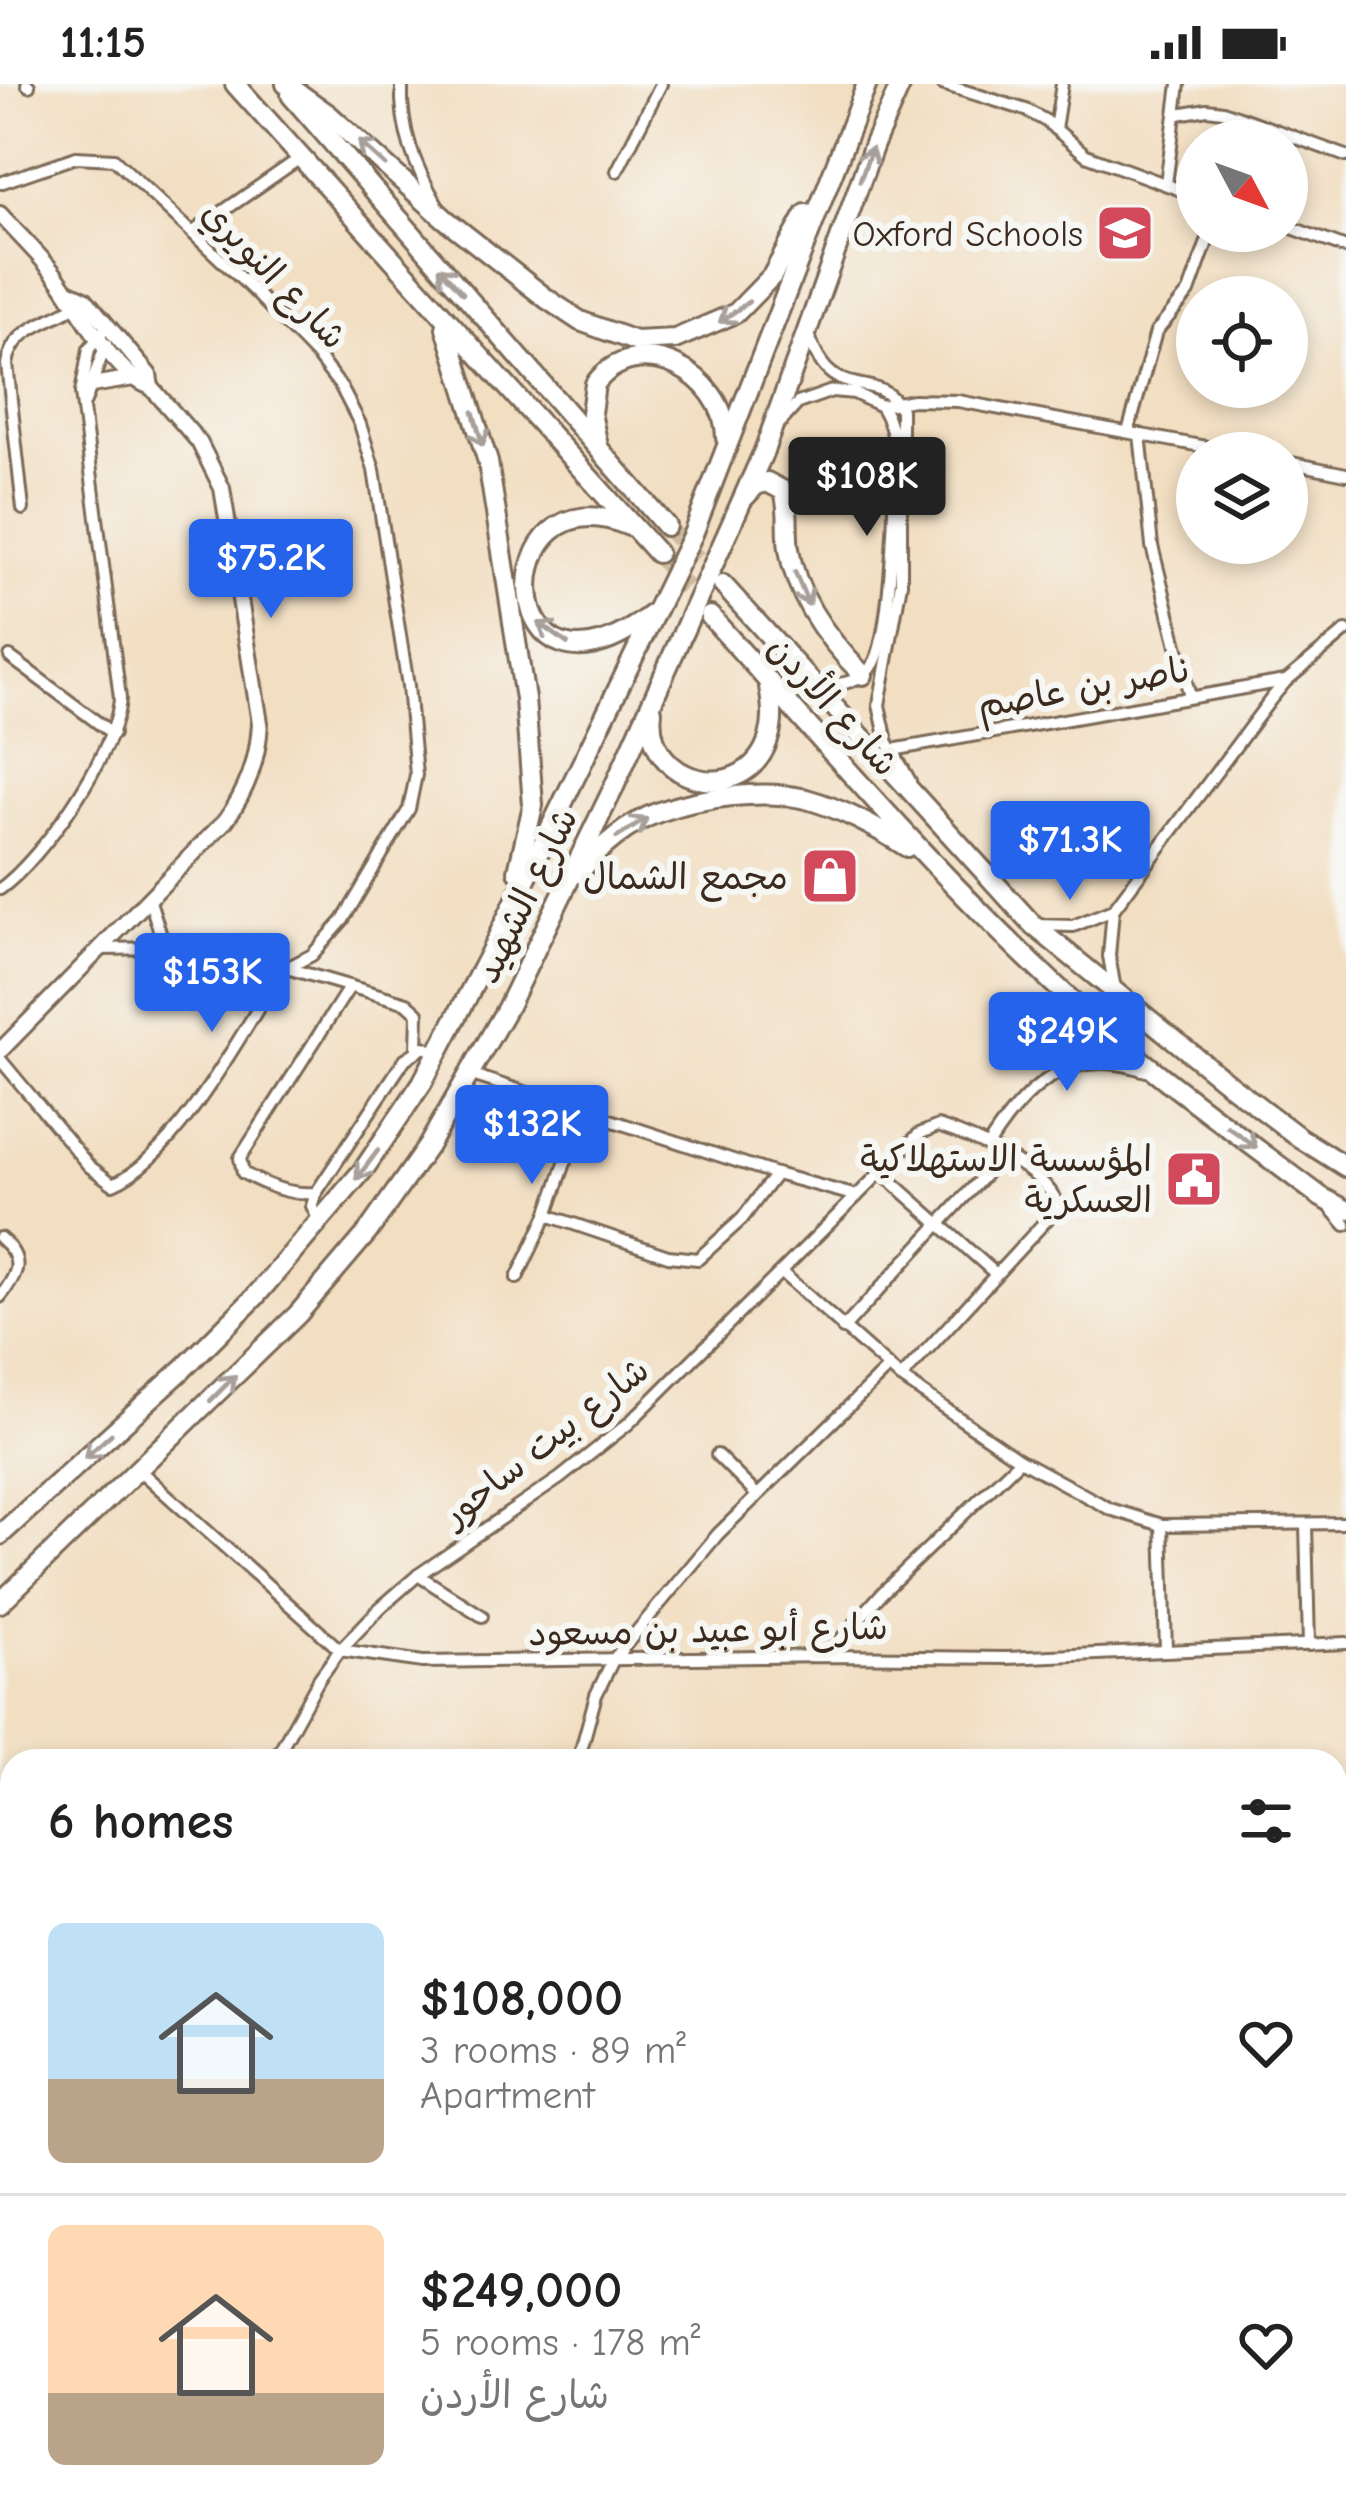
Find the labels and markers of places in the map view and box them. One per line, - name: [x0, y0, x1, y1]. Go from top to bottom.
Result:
- school or university icon: Oxford Schools: [1094, 202, 1156, 264]
- place label: Oxford Schools: [853, 214, 1083, 255]
- pin: $108K: [783, 437, 951, 539]
- pin: $75.2K: [173, 519, 369, 621]
- pin: $71.3K: [972, 801, 1168, 903]
- shop icon: مجمع الشمال: [799, 845, 861, 907]
- place label: مجمع الشمال: [583, 857, 788, 902]
- pin: $153K: [128, 933, 296, 1035]
- pin: $249K: [983, 992, 1151, 1094]
- pin: $132K: [448, 1085, 616, 1187]
- place label: المؤسسة الاستهلاكية العسكرية: [860, 1139, 1152, 1221]
- public building icon: المؤسسة الاستهلاكية العسكرية: [1163, 1148, 1225, 1210]

